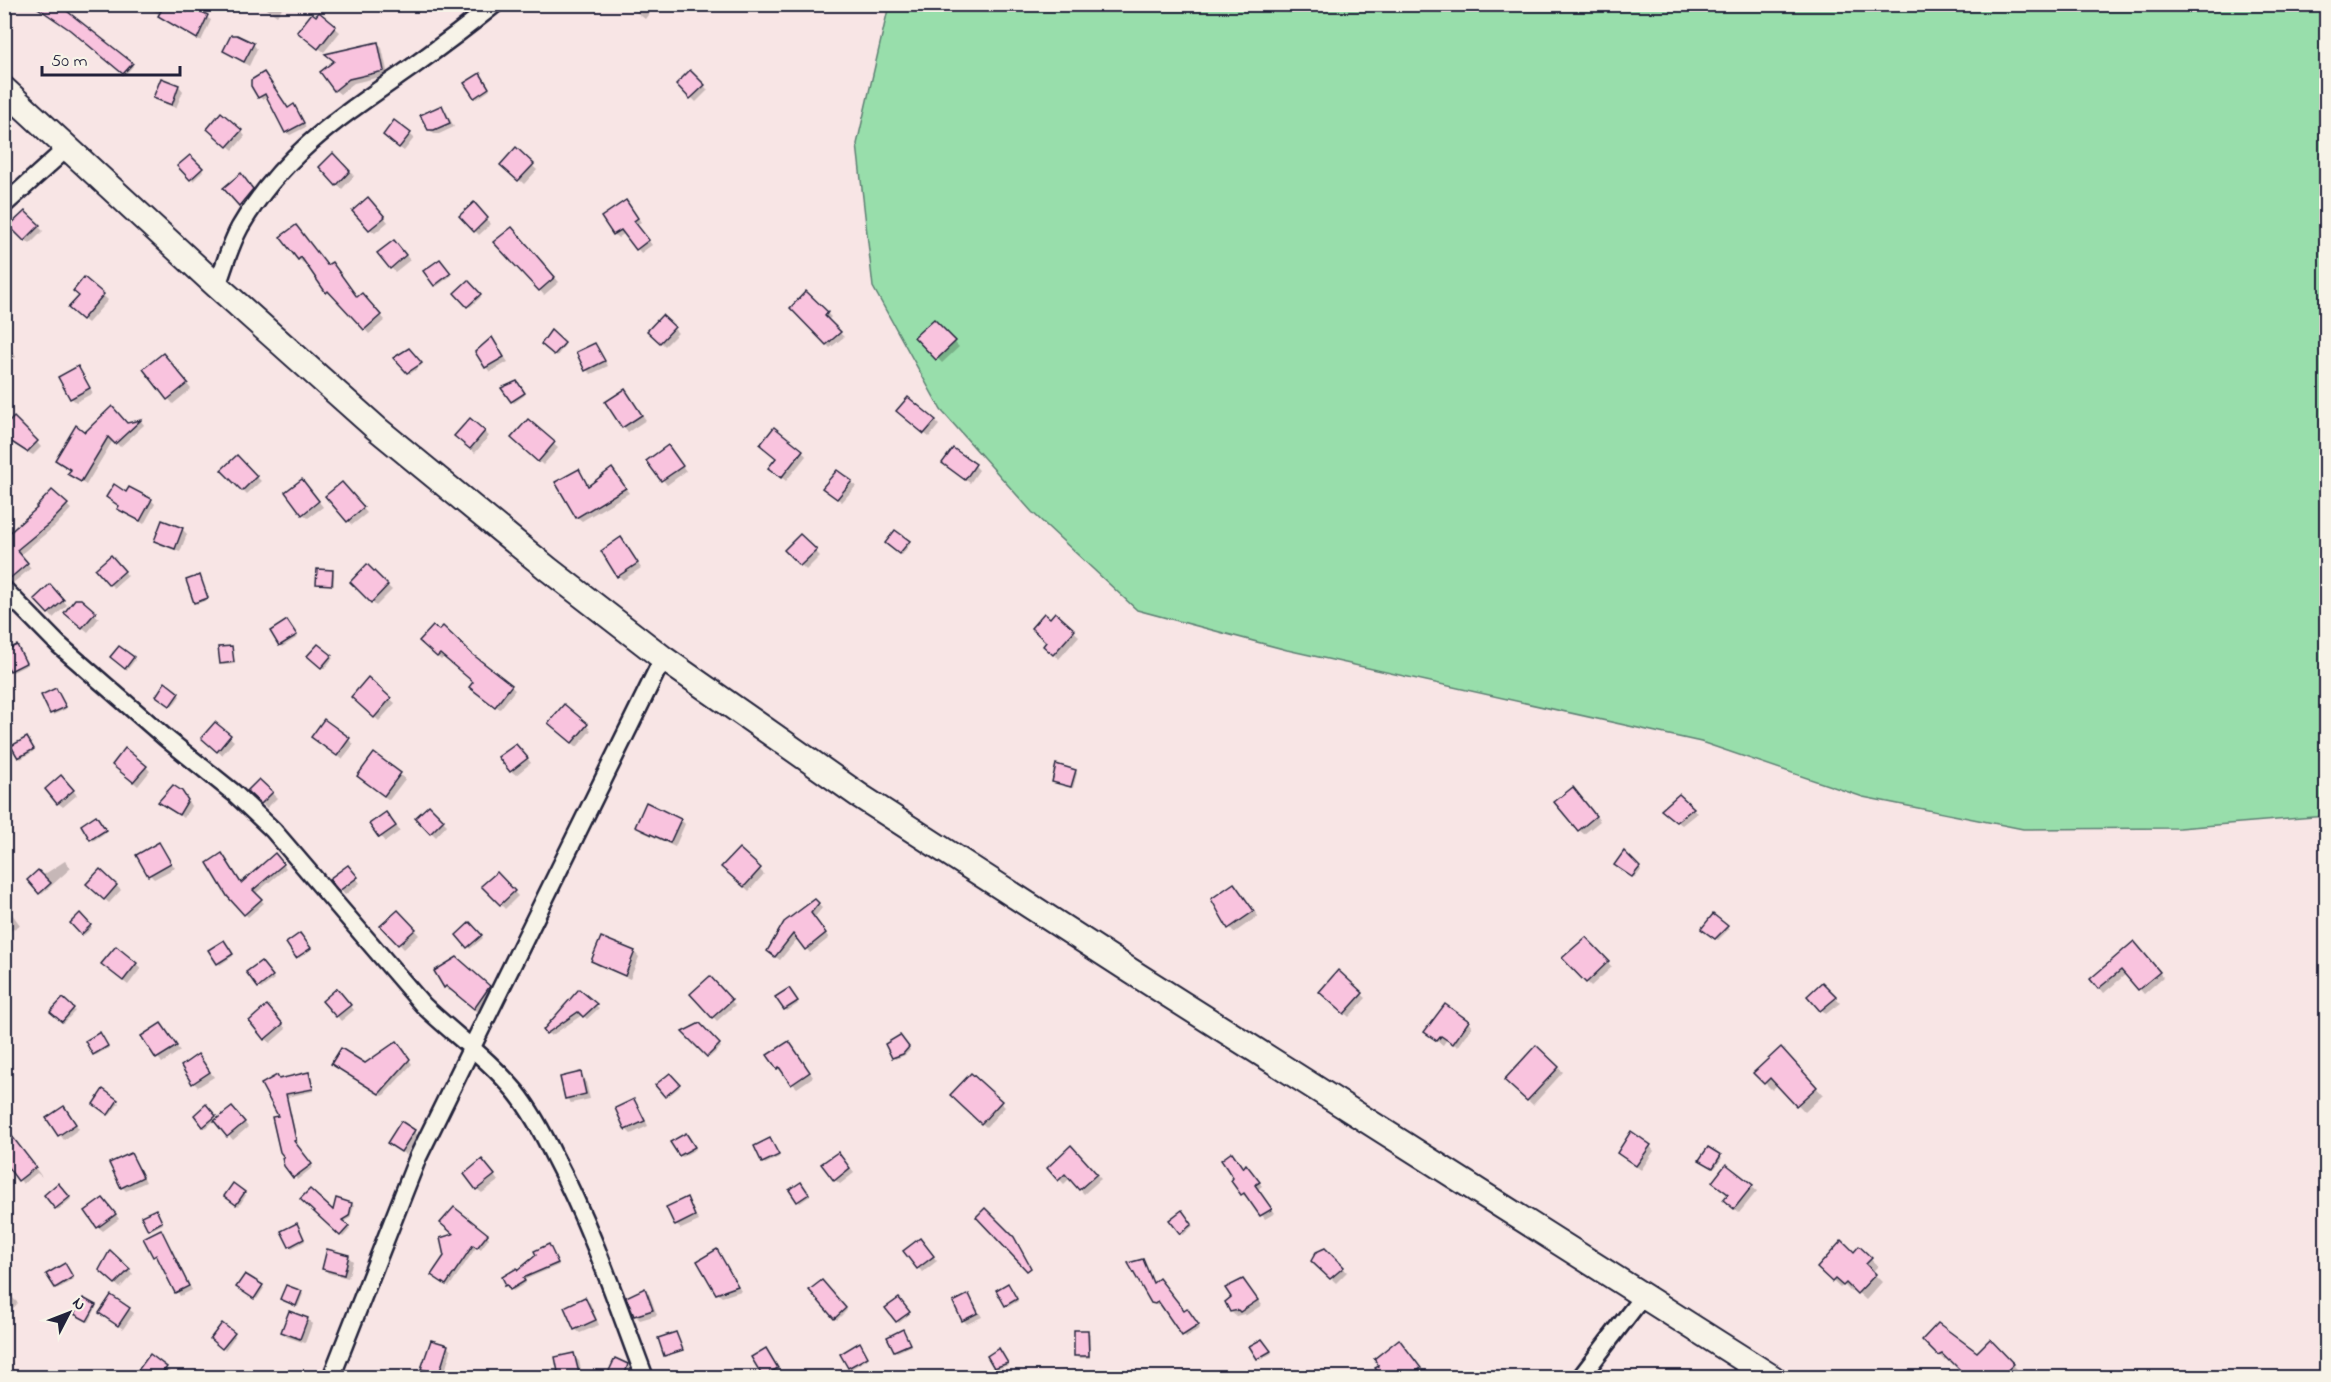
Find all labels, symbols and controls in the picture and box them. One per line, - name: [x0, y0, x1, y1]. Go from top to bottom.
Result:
- scale bar: [42, 39, 180, 77]
- text: 50 m: [51, 49, 88, 75]
- north arrow: [39, 1283, 99, 1343]
- text: N: [66, 1292, 91, 1316]

